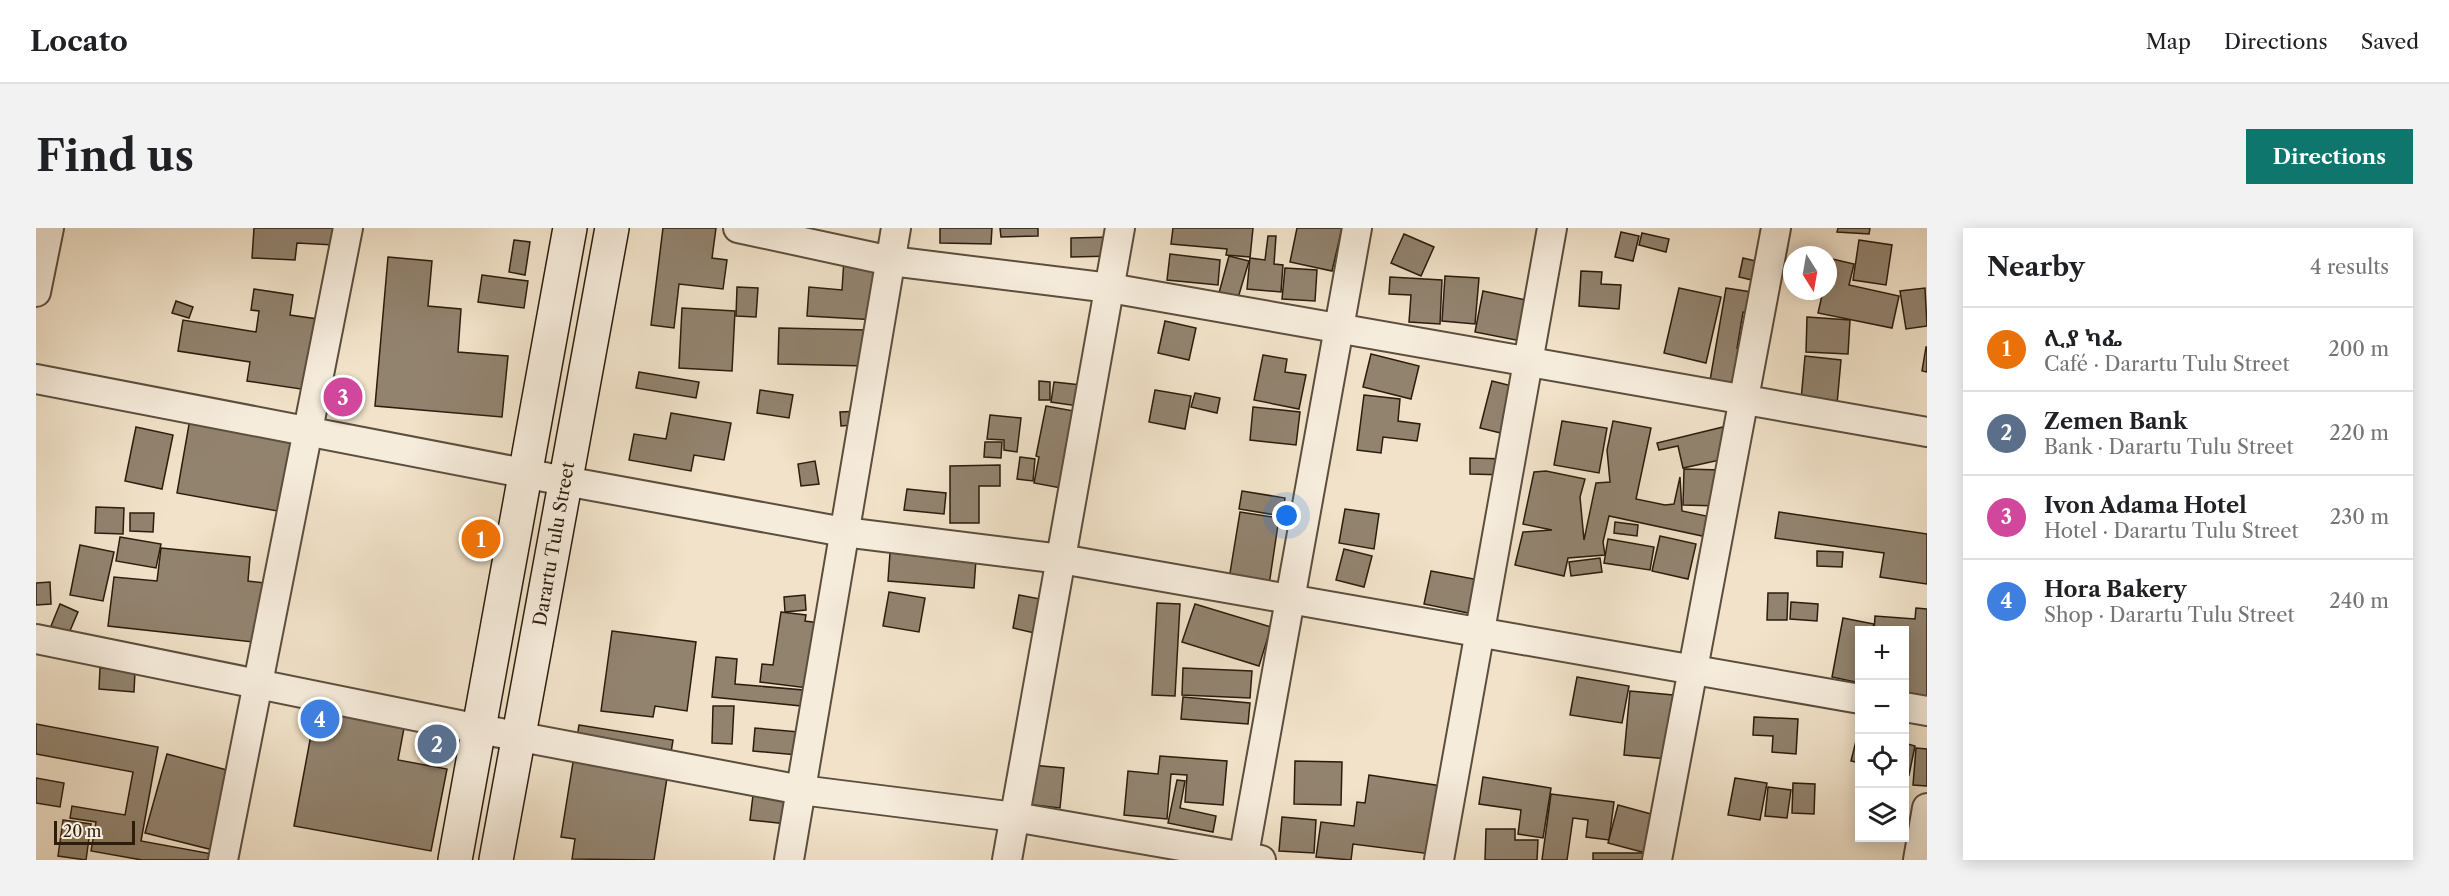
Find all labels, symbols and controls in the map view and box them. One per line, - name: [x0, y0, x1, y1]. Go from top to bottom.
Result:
- text: Locato: [30, 24, 128, 58]
- text: Map: [2146, 29, 2191, 54]
- text: Directions: [2224, 29, 2328, 54]
- text: Saved: [2361, 29, 2419, 54]
- button: Directions: [2246, 129, 2413, 184]
- text: Find us: [36, 130, 194, 182]
- north arrow: [1783, 246, 1837, 300]
- text: Nearby: [1987, 251, 2085, 283]
- text: 4 results: [2310, 255, 2389, 279]
- text: ሊያ ካፌ: [2044, 325, 2122, 352]
- text: 1: [2002, 337, 2011, 361]
- text: 200 m: [2328, 337, 2389, 361]
- text: Café · Darartu Tulu Street: [2044, 352, 2289, 376]
- pin: 3: [324, 374, 362, 420]
- text: Zemen Bank: [2044, 408, 2187, 435]
- text: 2: [2001, 421, 2012, 445]
- text: 220 m: [2329, 421, 2389, 445]
- text: Bank · Darartu Tulu Street: [2044, 435, 2294, 459]
- street label: Darartu Tulu Street: [529, 459, 579, 628]
- text: Ivon Adama Hotel: [2044, 492, 2247, 519]
- your location: [1272, 501, 1301, 530]
- text: 3: [2001, 505, 2012, 529]
- text: 230 m: [2330, 505, 2389, 529]
- pin: 1: [462, 516, 500, 562]
- text: Hotel · Darartu Tulu Street: [2044, 519, 2299, 543]
- text: Hora Bakery: [2044, 576, 2187, 603]
- text: 4: [2001, 589, 2012, 613]
- text: 240 m: [2329, 589, 2389, 613]
- text: Shop · Darartu Tulu Street: [2044, 603, 2295, 627]
- map controls: [1855, 626, 1909, 842]
- button: +: [1855, 626, 1909, 680]
- button: −: [1855, 680, 1909, 734]
- pin: 4: [300, 696, 340, 742]
- pin: 2: [418, 722, 456, 766]
- button: locate: [1855, 734, 1909, 788]
- button: layers: [1855, 788, 1909, 842]
- scale bar: [54, 818, 135, 846]
- text: 20 m: [63, 821, 102, 841]

